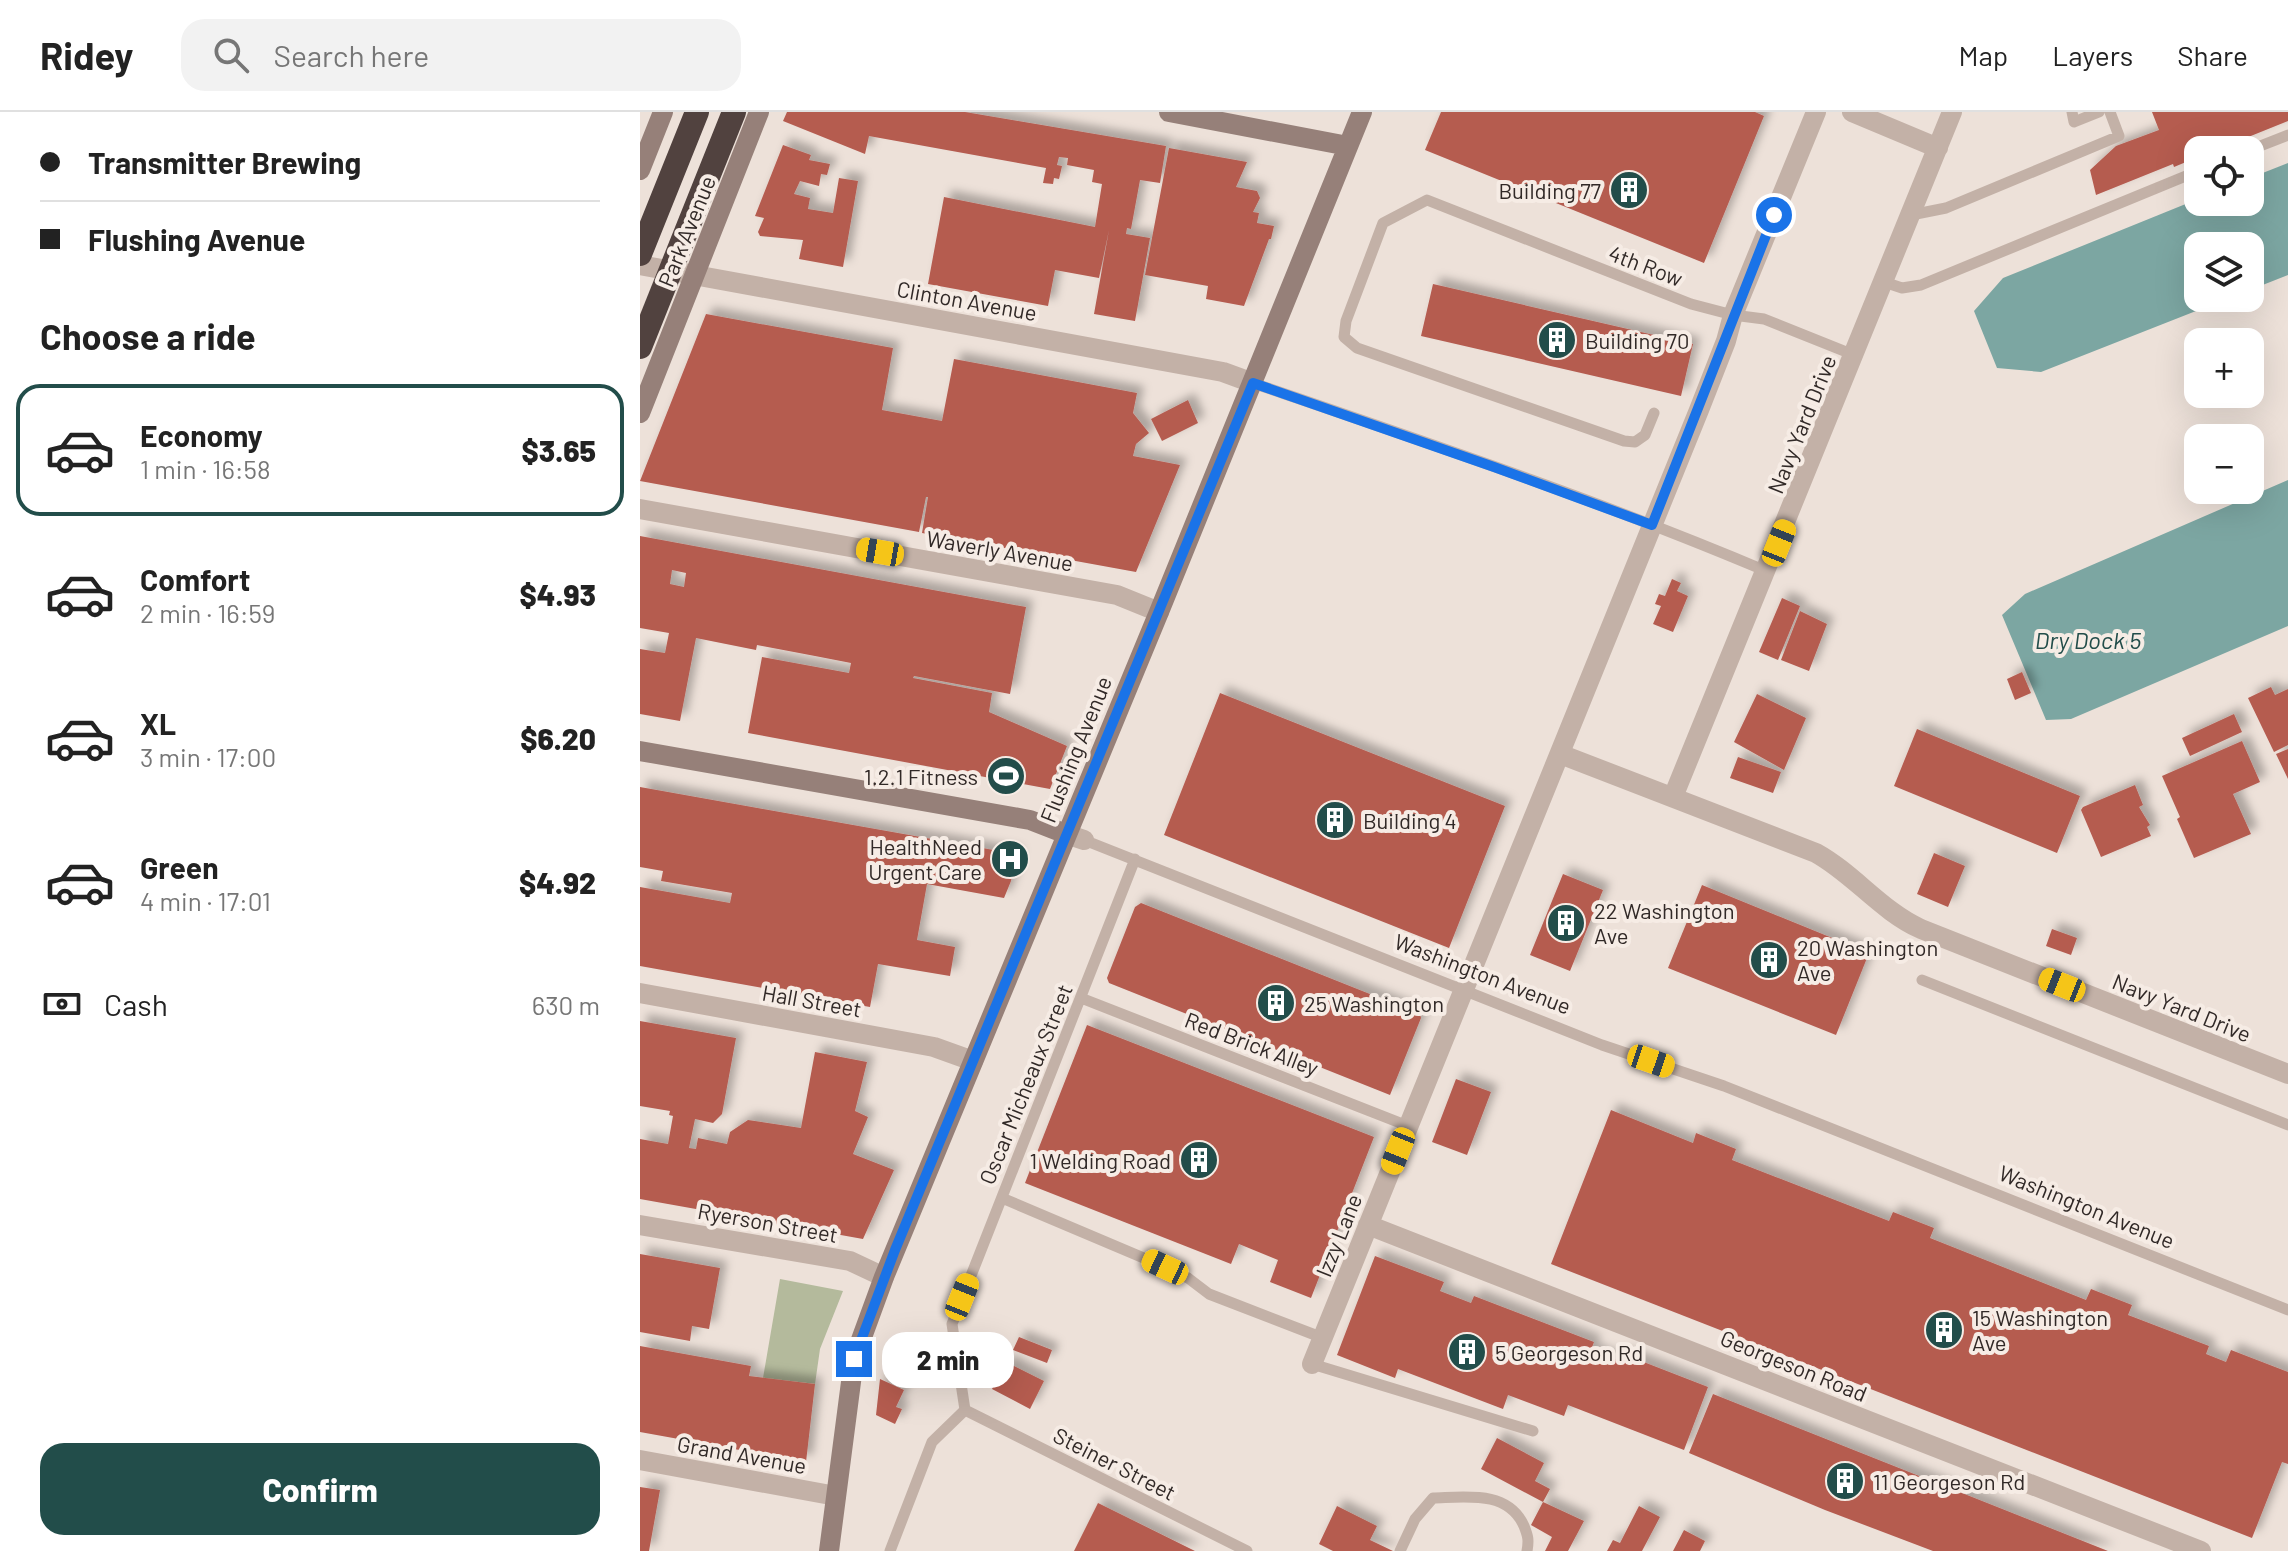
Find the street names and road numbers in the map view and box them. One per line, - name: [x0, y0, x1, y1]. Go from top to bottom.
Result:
- street label: Park Avenue: [652, 172, 720, 290]
- street label: 4th Row: [1605, 239, 1687, 291]
- street label: Clinton Avenue: [895, 275, 1039, 325]
- street label: Navy Yard Drive: [1761, 351, 1841, 497]
- street label: Waverly Avenue: [925, 524, 1075, 576]
- street label: Flushing Avenue: [1034, 672, 1116, 826]
- street label: Washington Avenue: [1391, 927, 1575, 1019]
- street label: Navy Yard Drive: [2109, 967, 2255, 1047]
- street label: Hall Street: [760, 978, 864, 1022]
- street label: Oscar Micheaux Street: [973, 980, 1077, 1188]
- street label: Red Brick Alley: [1182, 1006, 1322, 1080]
- street label: Washington Avenue: [1995, 1159, 2179, 1253]
- street label: Izzy Lane: [1310, 1190, 1366, 1280]
- street label: Ryerson Street: [696, 1197, 840, 1247]
- street label: Georgeson Road: [1717, 1324, 1871, 1406]
- street label: Steiner Street: [1050, 1421, 1180, 1505]
- street label: Grand Avenue: [675, 1430, 809, 1478]

